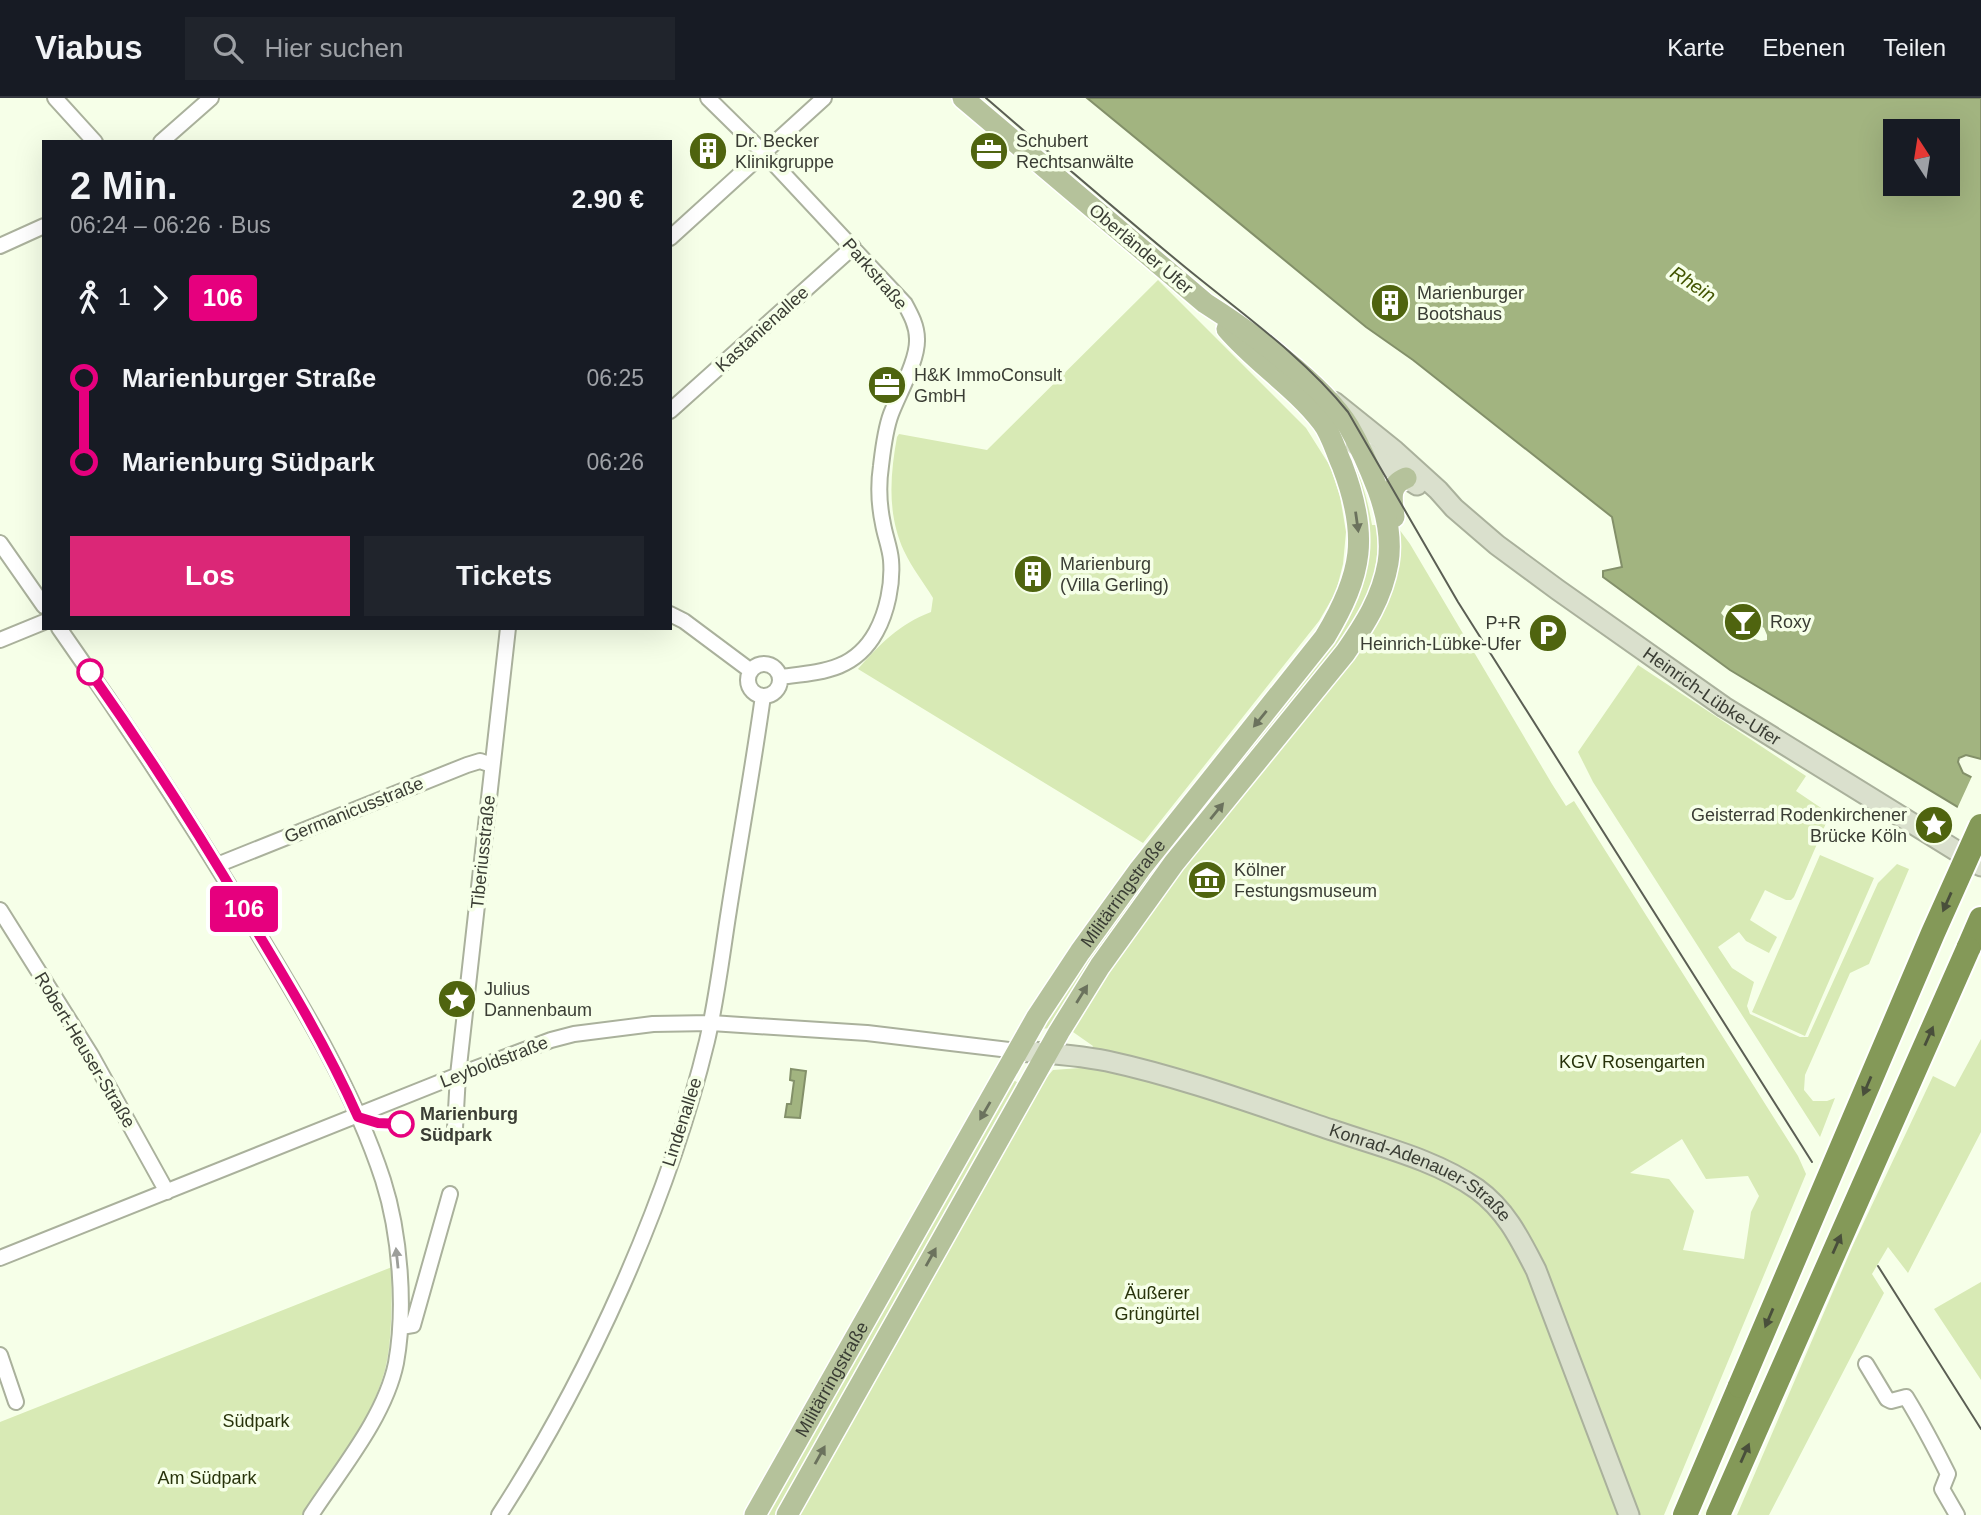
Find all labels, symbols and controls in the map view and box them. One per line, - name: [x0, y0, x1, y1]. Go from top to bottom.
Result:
- search box: [185, 17, 675, 80]
- text: Viabus: [35, 29, 143, 66]
- icon: search: [209, 29, 247, 67]
- text: Hier suchen: [265, 33, 403, 63]
- text: Karte: [1667, 34, 1725, 61]
- text: Ebenen: [1763, 34, 1845, 61]
- text: Teilen: [1883, 34, 1946, 61]
- north arrow: [1883, 119, 1960, 196]
- map controls: [1883, 119, 1960, 196]
- building icon: Dr. Becker Klinikgruppe: [687, 130, 729, 172]
- office icon: Schubert Rechtsanwälte: [968, 130, 1010, 172]
- place label: Dr. Becker Klinikgruppe: [735, 131, 834, 172]
- place label: Schubert Rechtsanwälte: [1016, 131, 1134, 172]
- text: 2 Min.: [70, 165, 178, 207]
- text: 2.90 €: [572, 184, 644, 214]
- street label: Oberländer Ufer: [1085, 200, 1197, 298]
- text: 06:24 – 06:26 · Bus: [70, 212, 271, 238]
- street label: Parkstraße: [839, 234, 911, 314]
- water label: Rhein: [1666, 262, 1720, 306]
- icon: walk: [70, 279, 108, 317]
- icon: forward: [141, 279, 179, 317]
- street label: Kastanienallee: [711, 282, 813, 376]
- building icon: Marienburger Bootshaus: [1369, 282, 1411, 324]
- place label: Marienburger Bootshaus: [1417, 283, 1524, 324]
- text: 1: [118, 284, 131, 310]
- text: 106: [203, 284, 243, 311]
- text: Marienburger Straße: [122, 363, 376, 393]
- office icon: H&K ImmoConsult GmbH: [866, 364, 908, 406]
- text: 06:25: [586, 365, 644, 391]
- place label: H&K ImmoConsult GmbH: [914, 365, 1062, 406]
- text: Marienburg Südpark: [122, 447, 375, 477]
- text: 06:26: [586, 449, 644, 475]
- one-way arrow: [1352, 511, 1363, 533]
- button: Los: [70, 536, 350, 616]
- button: Tickets: [364, 536, 644, 616]
- building icon: Marienburg (Villa Gerling): [1012, 553, 1054, 595]
- place label: Marienburg (Villa Gerling): [1060, 554, 1169, 595]
- bar icon: Roxy: [1722, 601, 1764, 643]
- parking icon: P+R Heinrich-Lübke-Ufer: [1527, 612, 1569, 654]
- place label: Roxy: [1770, 612, 1811, 632]
- place label: P+R Heinrich-Lübke-Ufer: [1360, 613, 1521, 654]
- street label: Heinrich-Lübke-Ufer: [1639, 643, 1784, 749]
- unlabelled marker: [77, 659, 103, 685]
- one-way arrow: [1252, 710, 1267, 728]
- street label: Germanicusstraße: [282, 773, 426, 847]
- street label: Tiberiusstraße: [467, 794, 499, 910]
- one-way arrow: [1209, 803, 1224, 821]
- place icon: Geisterrad Rodenkirchener Brücke Köln: [1913, 804, 1955, 846]
- place label: Geisterrad Rodenkirchener Brücke Köln: [1691, 805, 1907, 846]
- street label: Militärringstraße: [1077, 835, 1170, 951]
- museum icon: Kölner Festungsmuseum: [1186, 859, 1228, 901]
- place label: Kölner Festungsmuseum: [1234, 860, 1377, 901]
- line badge: 106: [204, 886, 284, 932]
- one-way arrow: [1941, 892, 1953, 912]
- text: 106: [224, 895, 264, 922]
- street label: Robert-Heuser-Straße: [31, 969, 139, 1131]
- place icon: Julius Dannenbaum: [436, 978, 478, 1020]
- place label: Julius Dannenbaum: [484, 979, 592, 1020]
- one-way arrow: [1076, 985, 1089, 1004]
- one-way arrow: [1924, 1026, 1935, 1047]
- street label: Leyboldstraße: [437, 1032, 551, 1092]
- park label: KGV Rosengarten: [1559, 1052, 1705, 1072]
- street label: Lindenallee: [658, 1075, 706, 1169]
- one-way arrow: [1862, 1075, 1873, 1096]
- one-way arrow: [979, 1101, 991, 1120]
- place label: Marienburg Südpark: [420, 1104, 518, 1145]
- marker: Marienburg Südpark: [388, 1111, 414, 1137]
- street label: Konrad-Adenauer-Straße: [1327, 1120, 1515, 1225]
- one-way arrow: [1832, 1234, 1843, 1255]
- one-way arrow: [391, 1247, 402, 1269]
- one-way arrow: [926, 1247, 937, 1267]
- park label: Äußerer Grüngürtel: [1114, 1283, 1200, 1324]
- one-way arrow: [1763, 1307, 1774, 1328]
- street label: Militärringstraße: [791, 1318, 872, 1440]
- park label: Südpark: [222, 1411, 291, 1431]
- one-way arrow: [1740, 1442, 1751, 1463]
- one-way arrow: [814, 1446, 826, 1465]
- park label: Am Südpark: [157, 1468, 258, 1488]

